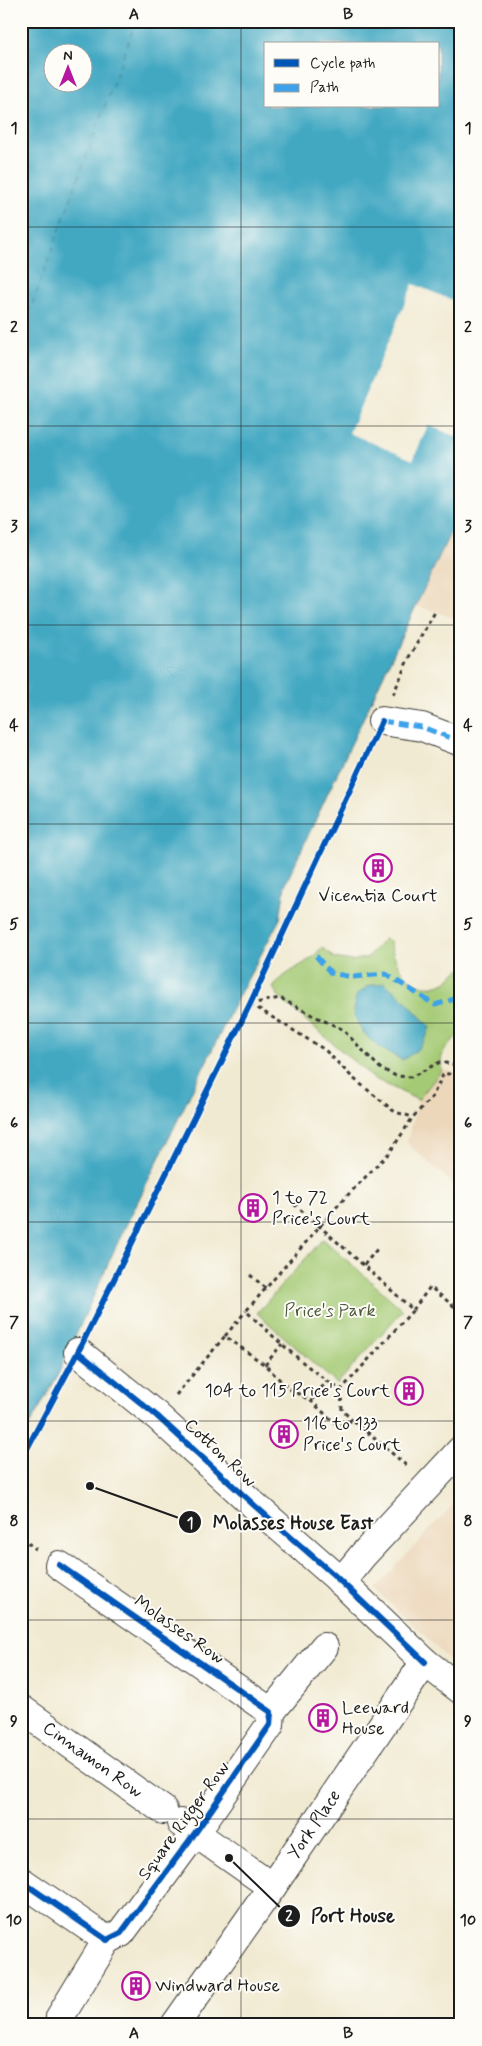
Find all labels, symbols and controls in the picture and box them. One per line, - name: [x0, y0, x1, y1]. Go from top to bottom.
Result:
- text: A: [129, 4, 139, 25]
- text: B: [343, 4, 353, 25]
- north arrow: [42, 42, 92, 92]
- legend: [264, 42, 440, 108]
- text: N: [63, 47, 73, 65]
- text: Cycle path: [310, 54, 375, 74]
- text: Path: [310, 78, 339, 98]
- text: 1: [10, 118, 18, 139]
- text: 1: [464, 118, 472, 139]
- text: 2: [10, 317, 18, 338]
- text: 2: [464, 317, 472, 338]
- text: 3: [10, 516, 18, 537]
- text: 3: [464, 516, 472, 537]
- text: 4: [9, 715, 19, 736]
- text: 4: [463, 715, 473, 736]
- building icon: Vicentia Court: [363, 853, 393, 883]
- place label: Vicentia Court: [318, 884, 438, 908]
- text: 5: [9, 914, 19, 935]
- text: 5: [463, 914, 473, 935]
- text: 6: [10, 1113, 18, 1134]
- text: 6: [464, 1113, 472, 1134]
- place label: 1 to 72 Price's Court: [272, 1186, 371, 1231]
- building icon: 1 to 72 Price's Court: [238, 1193, 268, 1223]
- park label: Price's Park: [284, 1299, 376, 1323]
- text: 7: [9, 1312, 19, 1333]
- text: 7: [463, 1312, 473, 1333]
- building icon: 104 to 115 Price's Court: [394, 1376, 424, 1406]
- place label: 104 to 115 Price's Court: [205, 1379, 390, 1403]
- place label: 116 to 133 Price's Court: [303, 1412, 402, 1457]
- street label: Cotton Row: [179, 1413, 261, 1493]
- building icon: 116 to 133 Price's Court: [269, 1419, 299, 1449]
- callout: Molasses House East: [178, 1505, 384, 1539]
- text: 8: [9, 1511, 19, 1532]
- text: Molasses House East: [213, 1511, 374, 1536]
- text: 8: [463, 1511, 473, 1532]
- text: 1: [187, 1514, 193, 1534]
- street label: Molasses Row: [129, 1590, 229, 1670]
- place label: Leeward House: [342, 1696, 409, 1741]
- building icon: Leeward House: [308, 1703, 338, 1733]
- text: 9: [10, 1711, 18, 1732]
- text: 9: [464, 1711, 472, 1732]
- street label: Cinnamon Row: [38, 1716, 148, 1804]
- street label: Square Rigger Row: [133, 1757, 237, 1887]
- street label: York Place: [282, 1785, 347, 1864]
- callout: Port House: [276, 1899, 405, 1933]
- text: Port House: [311, 1904, 395, 1929]
- text: 2: [285, 1907, 293, 1927]
- text: 10: [6, 1910, 22, 1931]
- text: 10: [460, 1910, 476, 1931]
- building icon: Windward House: [121, 1971, 151, 2001]
- place label: Windward House: [155, 1974, 280, 1998]
- text: A: [129, 2023, 139, 2044]
- text: B: [343, 2023, 353, 2044]

